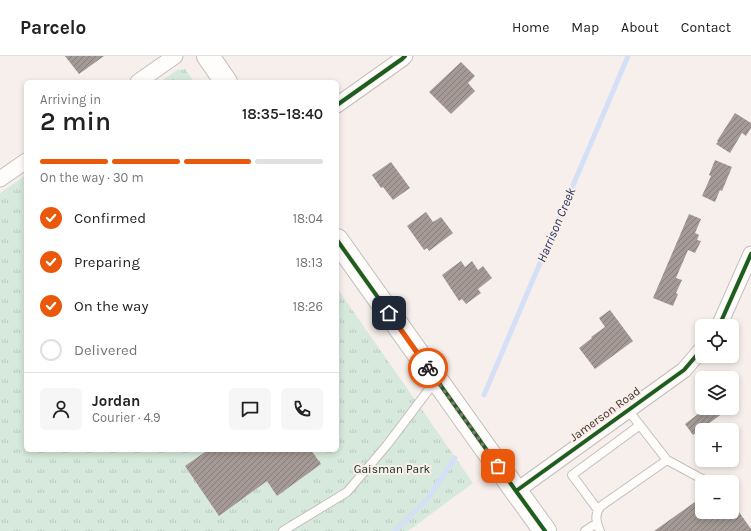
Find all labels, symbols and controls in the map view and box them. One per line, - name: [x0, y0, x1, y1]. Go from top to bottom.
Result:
- text: Parcelo: [20, 17, 86, 39]
- text: Home: [512, 19, 549, 36]
- text: Map: [571, 19, 599, 36]
- text: About: [621, 19, 659, 36]
- text: Contact: [681, 19, 731, 36]
- text: Arriving in: [40, 92, 101, 107]
- text: 18:35–18:40: [242, 105, 323, 123]
- text: 2 min: [40, 106, 111, 137]
- text: On the way · 30 m: [40, 170, 144, 185]
- water label: Harrison Creek: [534, 185, 579, 264]
- icon: check: [40, 207, 62, 229]
- text: Confirmed: [74, 209, 146, 227]
- text: 18:04: [293, 211, 323, 226]
- icon: check: [40, 251, 62, 273]
- text: Preparing: [74, 253, 140, 271]
- text: 18:13: [296, 255, 323, 270]
- icon: check: [40, 295, 62, 317]
- pin: [372, 296, 406, 330]
- text: On the way: [74, 297, 148, 315]
- text: 18:26: [293, 299, 323, 314]
- icon: home: [378, 302, 400, 324]
- map controls: [695, 319, 739, 519]
- button: locate: [695, 319, 739, 363]
- text: Delivered: [74, 341, 138, 359]
- courier: [408, 348, 448, 388]
- icon: bike: [417, 357, 439, 379]
- button: layers: [695, 371, 739, 415]
- street label: Jamerson Road: [567, 384, 643, 444]
- button: person: [40, 388, 82, 430]
- button: chat: [229, 388, 271, 430]
- button: phone: [281, 388, 323, 430]
- text: Jordan: [92, 392, 140, 410]
- text: Courier · 4.9: [92, 410, 161, 425]
- button: +: [695, 423, 739, 467]
- pin: [481, 449, 515, 483]
- icon: bag: [487, 455, 509, 477]
- park label: Gaisman Park: [354, 462, 430, 476]
- button: −: [695, 475, 739, 519]

